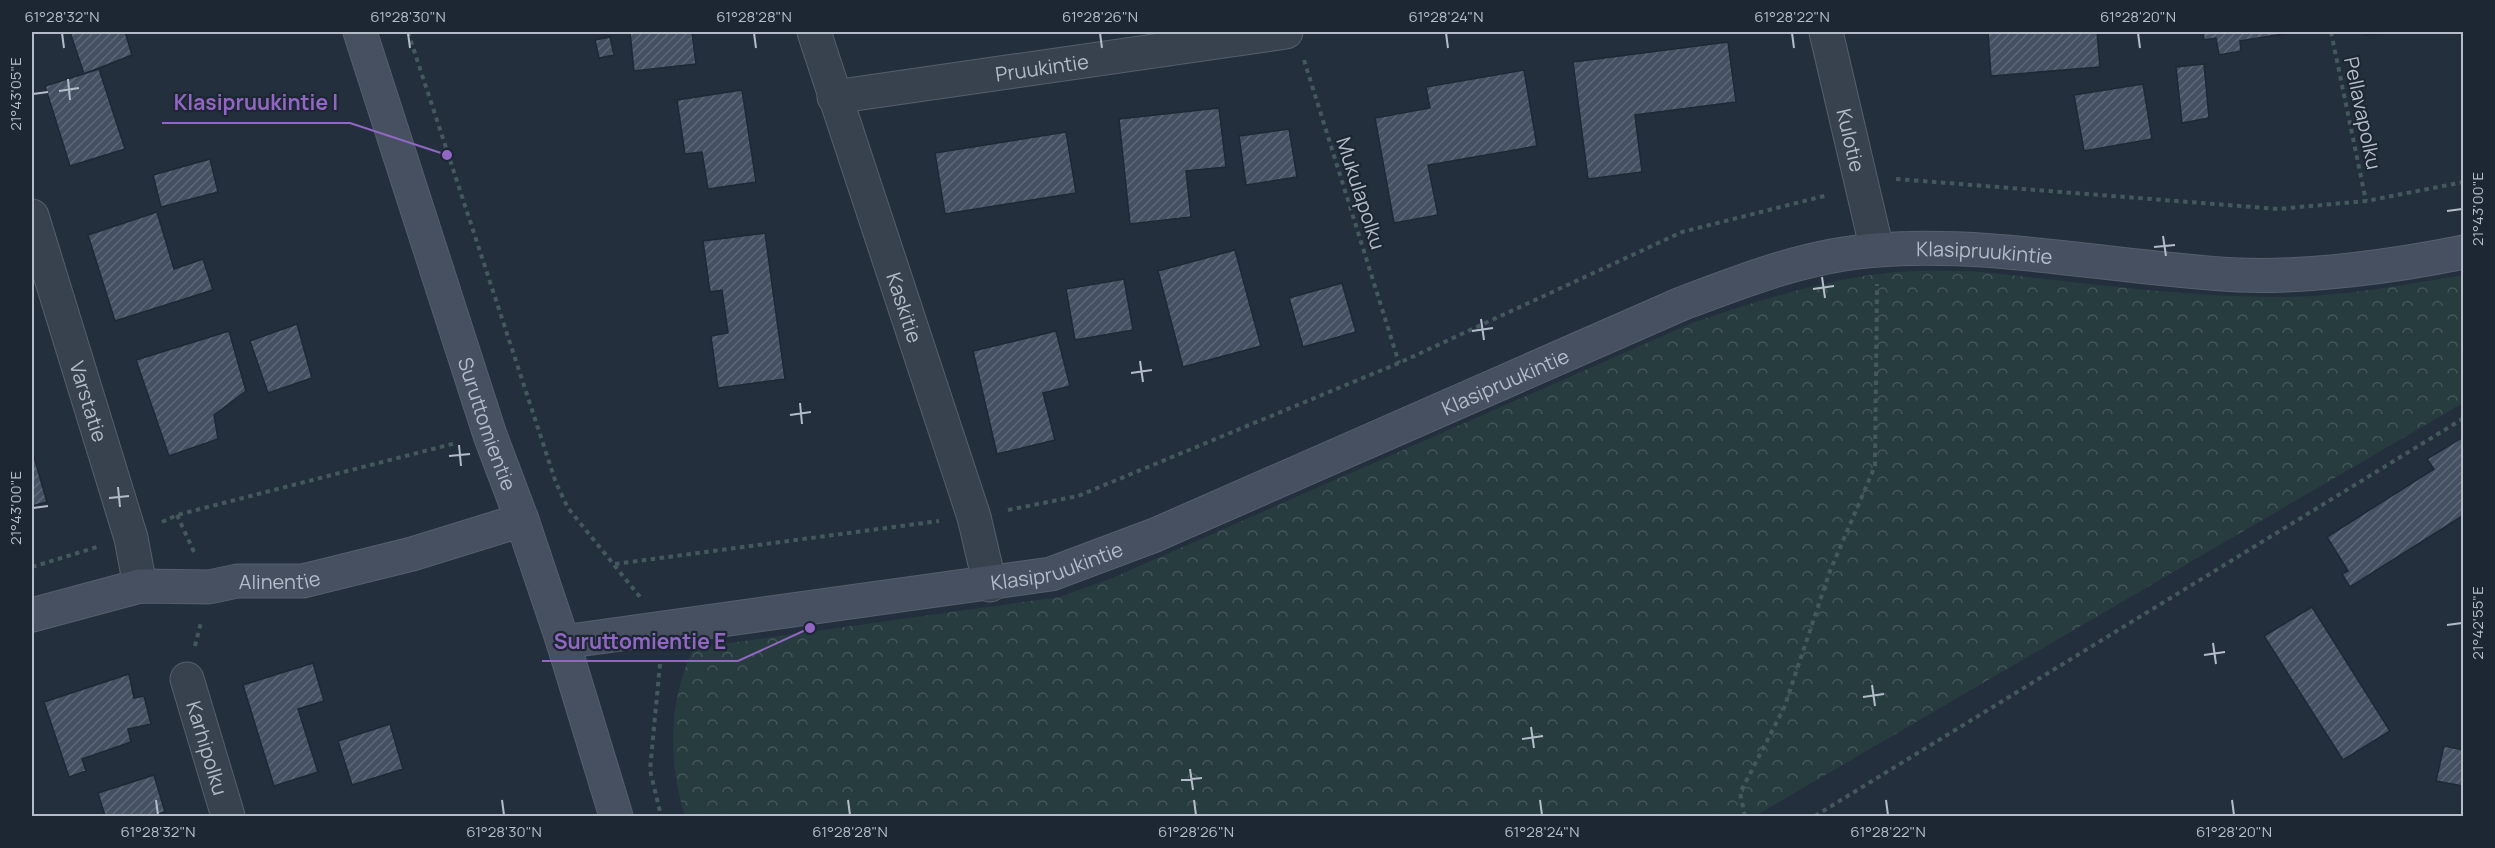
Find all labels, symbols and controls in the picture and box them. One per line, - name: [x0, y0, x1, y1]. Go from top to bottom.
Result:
- text: 61°28'32"N: [24, 6, 100, 27]
- text: 61°28'30"N: [370, 6, 446, 27]
- text: 61°28'28"N: [716, 6, 792, 27]
- text: 61°28'26"N: [1062, 6, 1138, 27]
- text: 61°28'24"N: [1409, 6, 1483, 27]
- text: 61°28'22"N: [1754, 6, 1830, 27]
- text: 61°28'20"N: [2100, 6, 2176, 27]
- street label: Pruukintie: [993, 47, 1090, 87]
- street label: Pellavapolku: [2338, 54, 2388, 172]
- text: 21°43'05"E: [5, 57, 26, 131]
- callout: Klasipruukintie I: [162, 84, 350, 123]
- text: Klasipruukintie I: [174, 88, 338, 116]
- street label: Kulotie: [1831, 106, 1872, 174]
- street label: Mukulapolku: [1330, 133, 1392, 253]
- text: 21°43'00"E: [2467, 172, 2488, 246]
- street label: Klasipruukintie: [1916, 235, 2054, 270]
- street label: Kaskitie: [881, 269, 929, 346]
- street label: Klasipruukintie: [1437, 341, 1573, 421]
- street label: Suruttomientie: [452, 354, 523, 494]
- street label: Varstatie: [64, 358, 114, 445]
- text: 21°43'00"E: [5, 471, 26, 545]
- street label: Klasipruukintie: [989, 535, 1126, 596]
- street label: Alinentie: [239, 564, 323, 595]
- text: 21°42'55"E: [2467, 586, 2488, 660]
- callout: Suruttomientie E: [542, 622, 738, 661]
- text: Suruttomientie E: [554, 627, 726, 655]
- street label: Karhipolku: [181, 698, 234, 798]
- text: 61°28'32"N: [120, 821, 196, 842]
- text: 61°28'30"N: [466, 821, 542, 842]
- text: 61°28'28"N: [812, 821, 888, 842]
- text: 61°28'26"N: [1158, 821, 1234, 842]
- text: 61°28'24"N: [1505, 821, 1579, 842]
- text: 61°28'22"N: [1850, 821, 1926, 842]
- text: 61°28'20"N: [2196, 821, 2272, 842]

